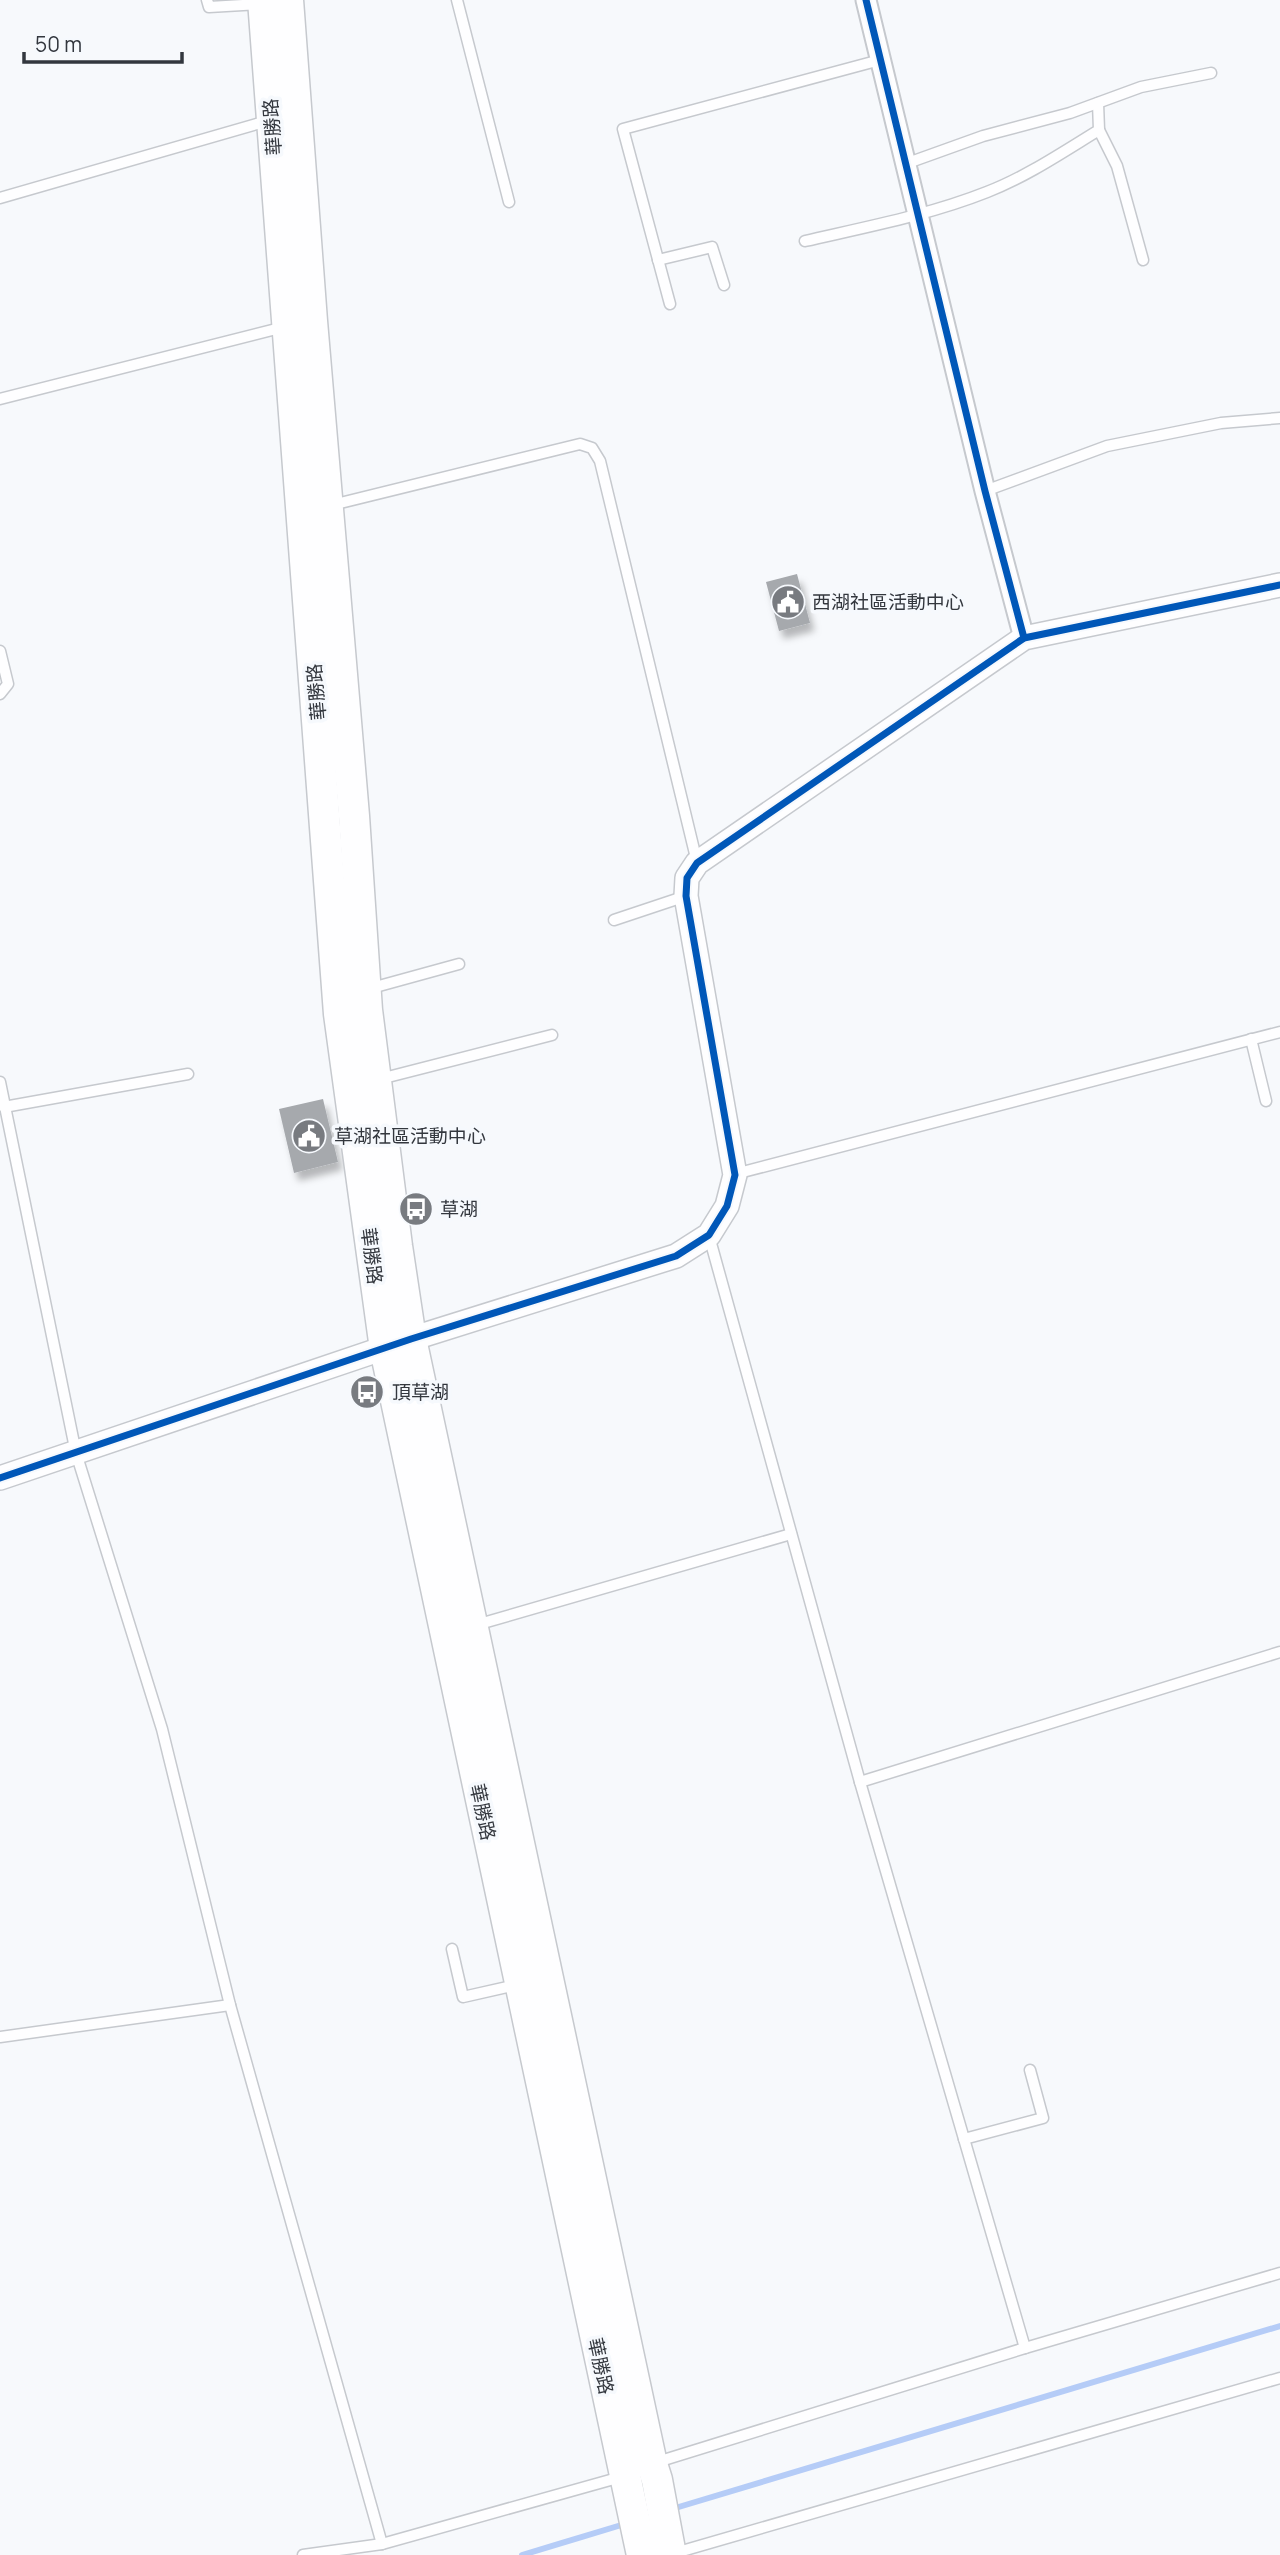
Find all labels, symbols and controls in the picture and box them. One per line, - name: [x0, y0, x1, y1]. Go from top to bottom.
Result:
- scale bar: [24, 21, 182, 65]
- text: 50 m: [35, 30, 82, 58]
- street label: 華勝路: [257, 98, 287, 156]
- public building icon: 西湖社區活動中心: [769, 583, 807, 621]
- place label: 西湖社區活動中心: [812, 589, 964, 615]
- street label: 華勝路: [301, 662, 331, 722]
- public building icon: 草湖社區活動中心: [290, 1117, 328, 1155]
- place label: 草湖社區活動中心: [334, 1123, 486, 1149]
- bus stop icon: 草湖: [397, 1190, 435, 1228]
- place label: 草湖: [440, 1196, 478, 1222]
- street label: 華勝路: [356, 1226, 388, 1286]
- bus stop icon: 頂草湖: [348, 1373, 386, 1411]
- place label: 頂草湖: [392, 1379, 449, 1405]
- street label: 華勝路: [464, 1781, 502, 1843]
- street label: 華勝路: [582, 2335, 620, 2397]

